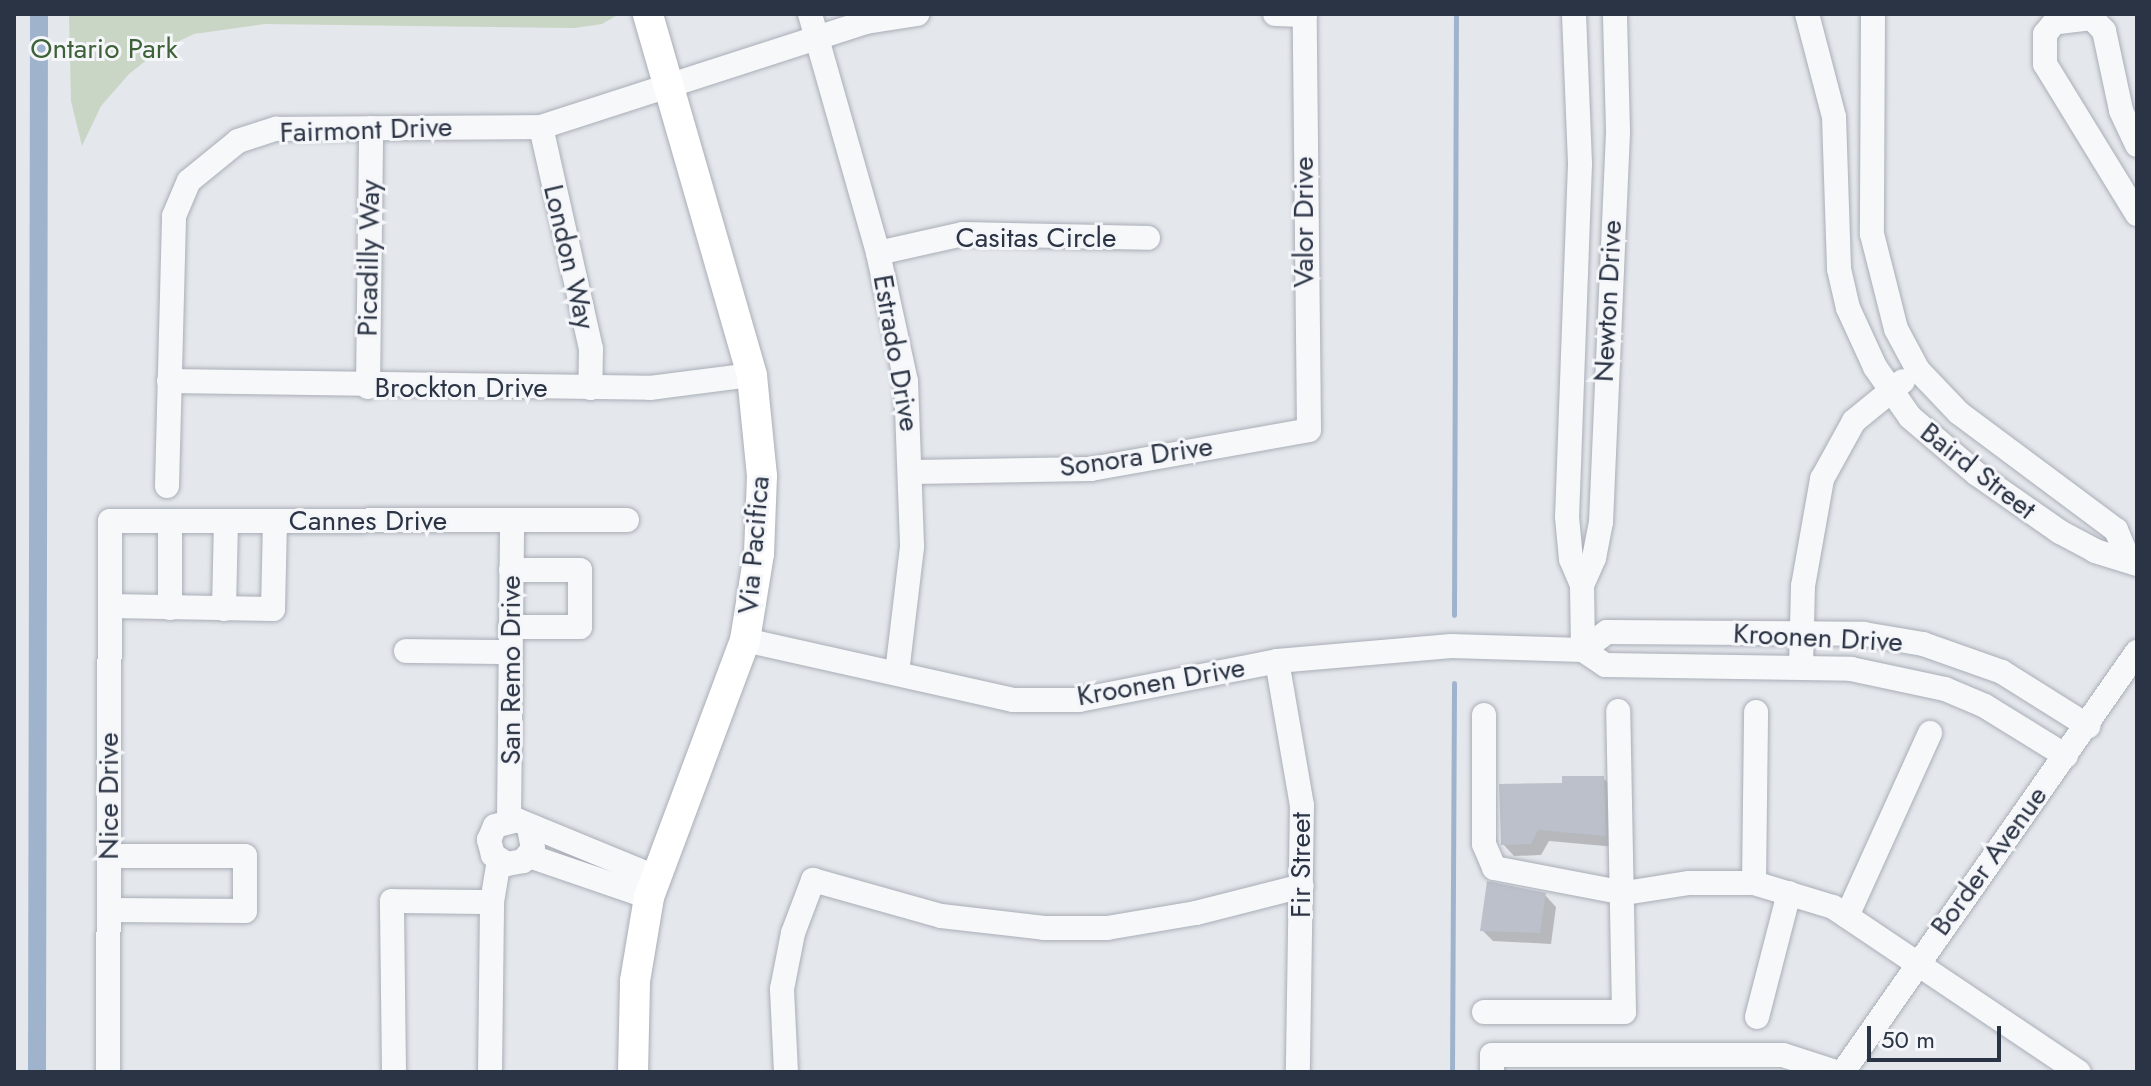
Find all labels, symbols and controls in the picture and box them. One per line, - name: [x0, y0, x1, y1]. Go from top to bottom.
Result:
- park label: Ontario Park: [30, 32, 178, 66]
- street label: Fairmont Drive: [279, 110, 453, 150]
- street label: Valor Drive: [1287, 156, 1321, 288]
- street label: Picadilly Way: [351, 179, 387, 337]
- street label: London Way: [536, 181, 602, 333]
- street label: Newton Drive: [1587, 219, 1629, 383]
- street label: Casitas Circle: [956, 221, 1116, 255]
- street label: Estrado Drive: [866, 272, 926, 434]
- street label: Brockton Drive: [374, 371, 548, 405]
- street label: Baird Street: [1914, 416, 2042, 526]
- street label: Sonora Drive: [1057, 430, 1215, 484]
- street label: Via Pacifica: [731, 475, 777, 615]
- street label: Cannes Drive: [289, 504, 447, 538]
- street label: San Remo Drive: [494, 575, 528, 765]
- street label: Kroonen Drive: [1732, 617, 1904, 659]
- street label: Kroonen Drive: [1074, 651, 1248, 713]
- street label: Nice Drive: [92, 732, 126, 860]
- street label: Border Avenue: [1924, 780, 2054, 942]
- street label: Fir Street: [1284, 812, 1318, 918]
- scale bar: [1871, 1010, 2005, 1060]
- text: 50 m: [1881, 1022, 1935, 1057]

